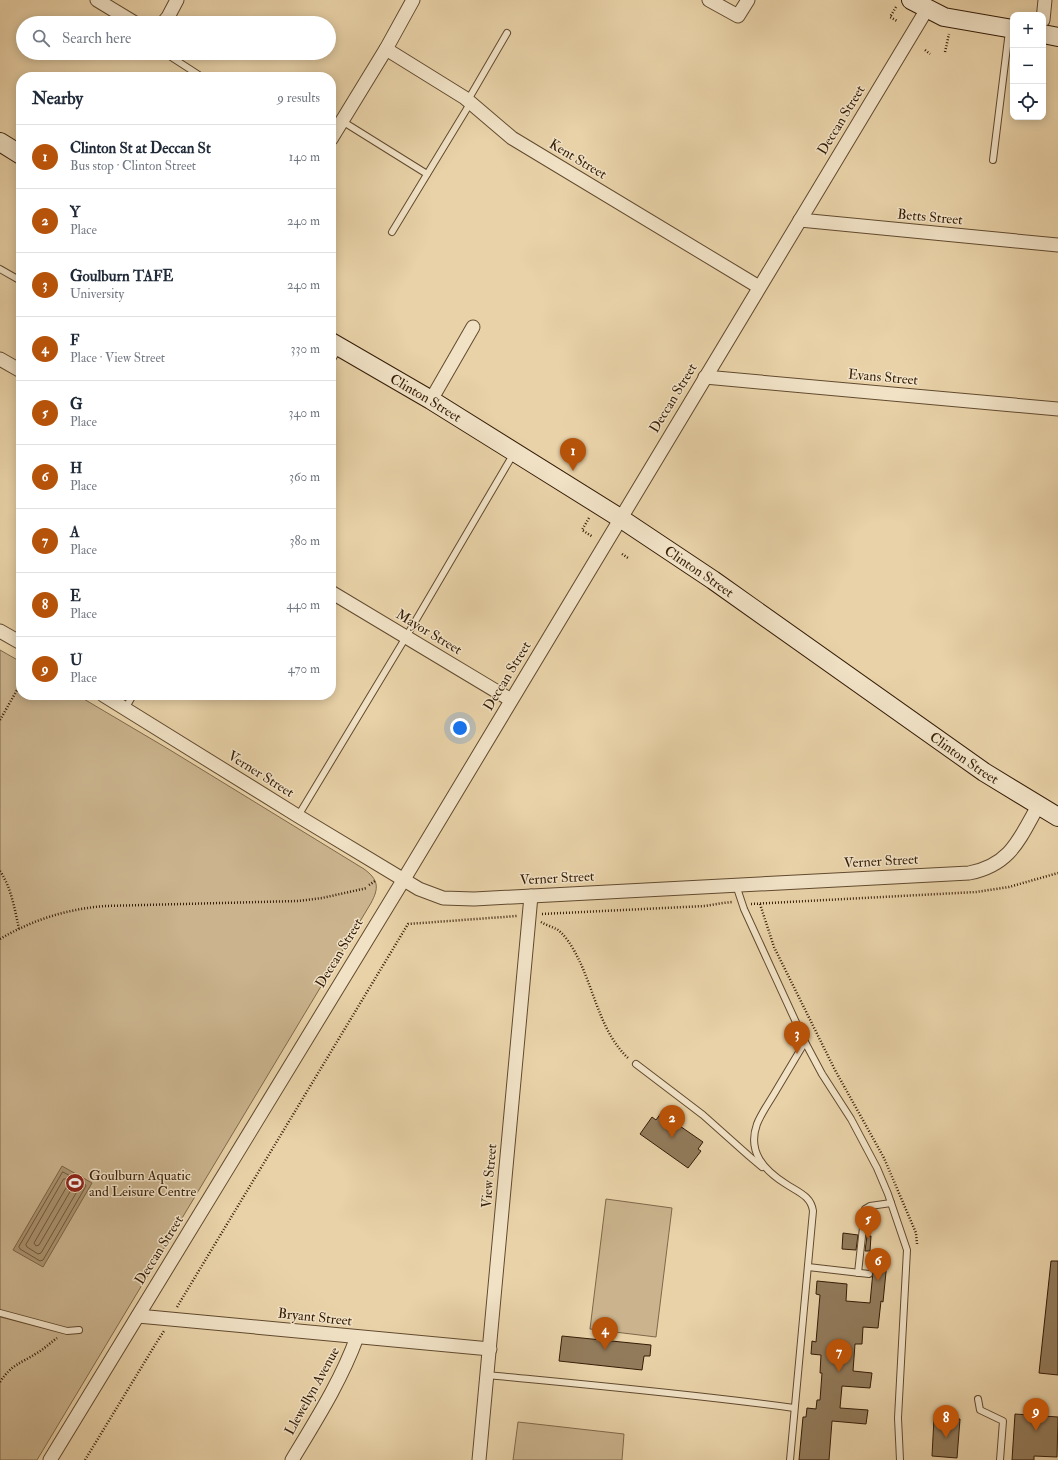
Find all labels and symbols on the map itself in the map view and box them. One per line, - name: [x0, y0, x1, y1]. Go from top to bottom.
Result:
- street label: Deccan Street: [814, 82, 869, 158]
- street label: Kent Street: [546, 135, 610, 183]
- street label: Betts Street: [897, 206, 964, 228]
- street label: Deccan Street: [646, 360, 701, 436]
- street label: Evans Street: [847, 365, 919, 389]
- street label: Clinton Street: [387, 370, 465, 426]
- pin: 1: [560, 438, 586, 471]
- street label: Clinton Street: [662, 542, 738, 601]
- street label: Mayor Street: [392, 606, 465, 659]
- street label: Deccan Street: [480, 638, 535, 714]
- your location: [450, 718, 470, 738]
- street label: Clinton Street: [927, 728, 1002, 788]
- street label: Verner Street: [225, 747, 298, 801]
- street label: Verner Street: [843, 851, 919, 871]
- street label: Verner Street: [519, 868, 595, 888]
- street label: Deccan Street: [312, 915, 367, 991]
- pin: 3: [784, 1021, 810, 1054]
- pin: 2: [659, 1105, 685, 1138]
- street label: View Street: [478, 1143, 500, 1209]
- place label: Goulburn Aquatic and Leisure Centre: [89, 1167, 196, 1200]
- sports icon: Goulburn Aquatic and Leisure Centre: [64, 1172, 86, 1194]
- pin: 5: [855, 1206, 881, 1239]
- street label: Deccan Street: [131, 1212, 187, 1288]
- pin: 6: [865, 1248, 891, 1281]
- street label: Bryant Street: [277, 1305, 353, 1330]
- pin: 4: [592, 1317, 618, 1350]
- pin: 7: [826, 1339, 852, 1372]
- street label: Llewellyn Avenue: [281, 1344, 344, 1438]
- pin: 9: [1023, 1398, 1049, 1431]
- pin: 8: [933, 1405, 959, 1438]

